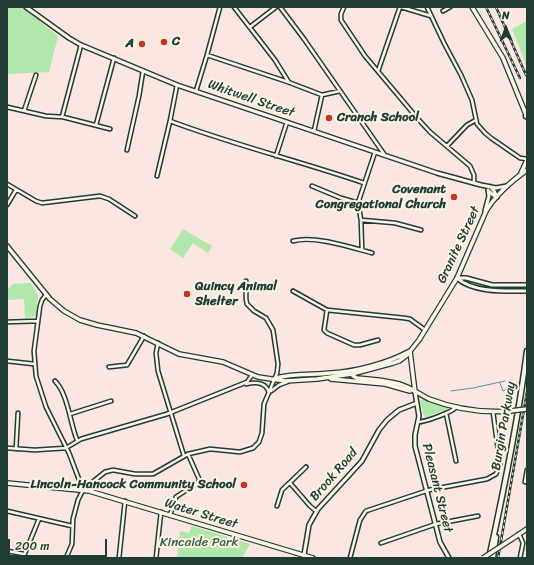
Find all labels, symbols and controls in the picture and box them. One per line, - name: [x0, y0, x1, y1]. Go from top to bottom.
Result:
- text: N: [502, 6, 510, 25]
- north arrow: [486, 8, 526, 48]
- place label: C: [172, 34, 180, 50]
- place label: A: [125, 36, 134, 52]
- marker: C: [159, 37, 169, 47]
- marker: A: [137, 39, 147, 49]
- street label: Whitwell Street: [206, 77, 296, 121]
- place label: Cranch School: [337, 110, 419, 126]
- marker: Cranch School: [324, 113, 334, 123]
- place label: Covenant Congregational Church: [316, 182, 446, 213]
- marker: Covenant Congregational Church: [449, 192, 459, 202]
- street label: Granite Street: [434, 204, 484, 286]
- place label: Quincy Animal Shelter: [195, 279, 277, 310]
- marker: Quincy Animal Shelter: [182, 289, 192, 299]
- street label: Burgin Parkway: [489, 380, 519, 472]
- street label: Pleasant Street: [418, 442, 456, 534]
- street label: Brook Road: [307, 445, 361, 505]
- place label: Lincoln-Hancock Community School: [30, 477, 236, 493]
- marker: Lincoln-Hancock Community School: [239, 480, 249, 490]
- street label: Water Street: [163, 496, 239, 532]
- scale bar: [10, 531, 109, 557]
- text: 200 m: [15, 535, 49, 557]
- park label: Kincaide Park: [160, 535, 238, 551]

